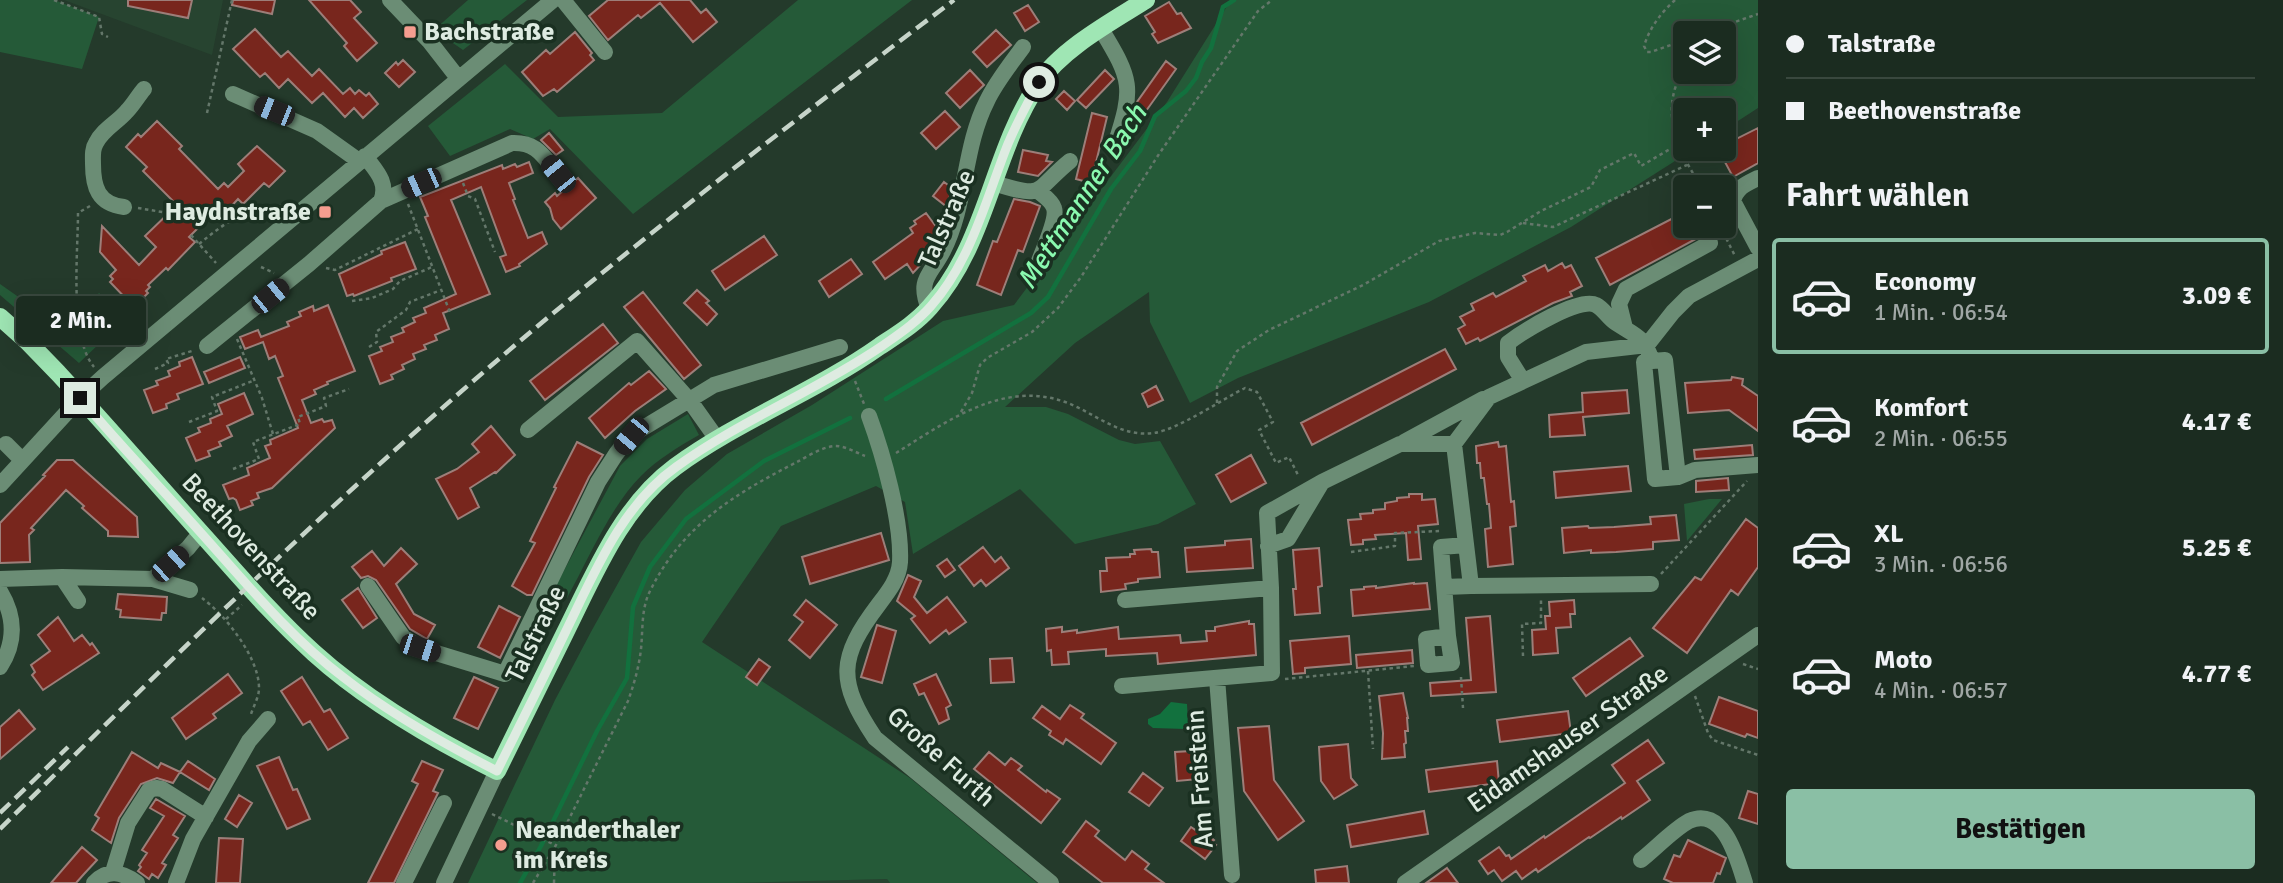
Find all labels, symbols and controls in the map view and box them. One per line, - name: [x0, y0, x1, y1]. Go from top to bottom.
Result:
- place label: Bachstraße: [424, 16, 554, 48]
- map controls: [1673, 21, 1736, 238]
- button: layers: [1673, 21, 1736, 84]
- marker: Bachstraße: [402, 24, 418, 40]
- text: Talstraße: [1828, 28, 1936, 60]
- route start: [1023, 66, 1055, 98]
- car: [251, 93, 298, 129]
- text: Beethovenstraße: [1828, 95, 2021, 127]
- water label: Mettmanner Bach: [1010, 98, 1155, 296]
- button: +: [1673, 98, 1736, 161]
- car: [537, 151, 580, 197]
- car: [398, 165, 445, 201]
- street label: Talstraße: [911, 165, 983, 273]
- button: −: [1673, 175, 1736, 238]
- text: Fahrt wählen: [1786, 176, 1970, 215]
- place label: Haydnstraße: [165, 196, 311, 228]
- marker: Haydnstraße: [317, 204, 333, 220]
- icon: car: [1790, 265, 1853, 328]
- text: Economy: [1874, 266, 1976, 298]
- car: [248, 275, 293, 317]
- text: 3.09 €: [2182, 280, 2251, 312]
- callout: 2 Min.: [15, 296, 145, 346]
- text: 1 Min. · 06:54: [1874, 298, 2008, 327]
- text: 2 Min.: [50, 306, 112, 335]
- route end: [64, 382, 96, 414]
- icon: car: [1790, 391, 1853, 454]
- text: Komfort: [1874, 392, 1968, 424]
- text: 4.17 €: [2182, 406, 2251, 438]
- car: [610, 413, 653, 459]
- text: 2 Min. · 06:55: [1874, 424, 2008, 453]
- street label: Beethovenstraße: [175, 467, 327, 627]
- icon: car: [1790, 517, 1853, 580]
- text: XL: [1874, 518, 1904, 550]
- text: 5.25 €: [2182, 532, 2251, 564]
- car: [148, 542, 193, 586]
- text: 3 Min. · 06:56: [1874, 550, 2008, 579]
- street label: Talstraße: [499, 580, 573, 688]
- car: [397, 632, 444, 664]
- icon: car: [1790, 643, 1853, 706]
- text: Moto: [1874, 644, 1932, 676]
- street label: Eidamshauser Straße: [1462, 658, 1674, 820]
- text: 4.77 €: [2182, 658, 2251, 690]
- text: 4 Min. · 06:57: [1874, 676, 2008, 705]
- street label: Große Furth: [880, 700, 1002, 814]
- street label: Am Freistein: [1179, 709, 1221, 849]
- button: Bestätigen: [1786, 789, 2255, 869]
- place label: Neanderthaler im Kreis: [515, 814, 681, 876]
- marker: Neanderthaler im Kreis: [493, 837, 509, 853]

